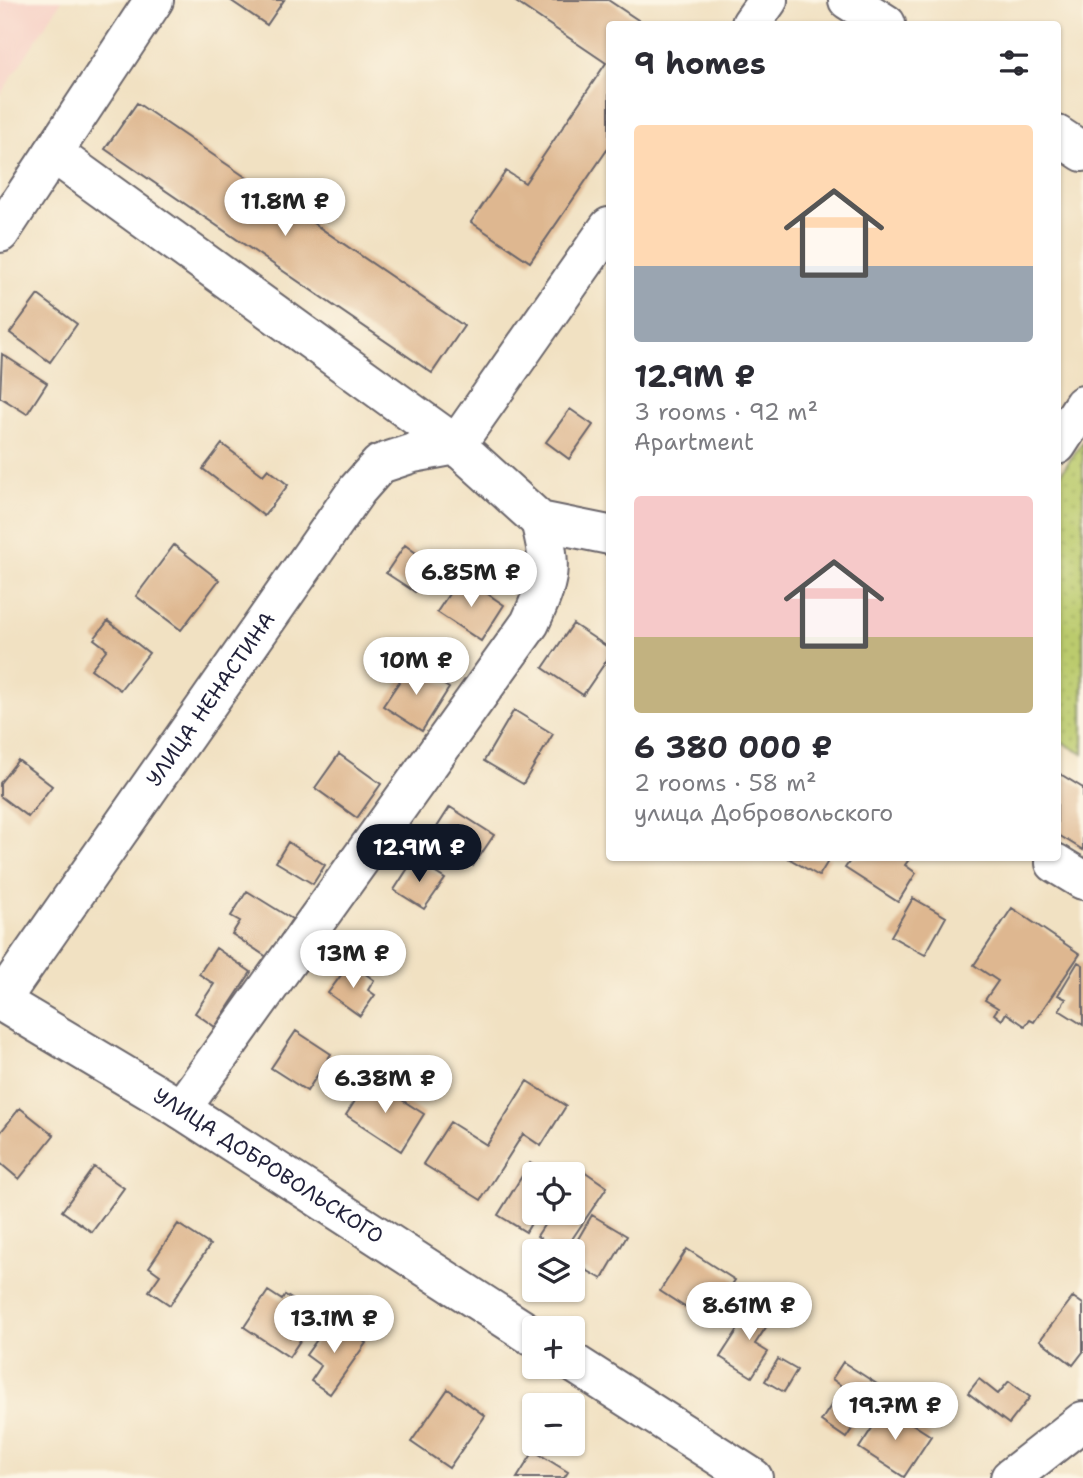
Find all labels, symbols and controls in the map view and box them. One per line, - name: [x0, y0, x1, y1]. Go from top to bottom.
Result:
- text: 9 homes: [634, 43, 766, 84]
- icon: filters: [995, 44, 1033, 82]
- icon: home: [771, 170, 897, 296]
- pin: 11.8M ₽: [220, 178, 350, 238]
- text: 11.8M ₽: [240, 186, 330, 216]
- text: 12.9M ₽: [634, 356, 755, 397]
- text: 3 rooms · 92 m²: [634, 397, 818, 427]
- text: Apartment: [634, 427, 754, 457]
- icon: home: [771, 541, 897, 667]
- pin: 6.85M ₽: [406, 550, 536, 609]
- text: 6.85M ₽: [421, 557, 521, 587]
- street label: УЛИЦА НЕНАСТИНА: [140, 607, 281, 792]
- pin: 10M ₽: [367, 638, 465, 697]
- text: 10M ₽: [379, 645, 453, 675]
- text: 6 380 000 ₽: [634, 727, 833, 768]
- text: 2 rooms · 58 m²: [634, 768, 817, 798]
- text: улица Добровольского: [634, 798, 893, 828]
- pin: 12.9M ₽: [354, 824, 484, 884]
- text: 12.9M ₽: [372, 832, 466, 862]
- pin: 13M ₽: [304, 930, 402, 990]
- text: 13M ₽: [316, 938, 390, 968]
- pin: 6.38M ₽: [320, 1056, 450, 1115]
- text: 6.38M ₽: [334, 1063, 436, 1093]
- street label: УЛИЦА ДОБРОВОЛЬСКОГО: [148, 1082, 389, 1250]
- map controls: [522, 1162, 585, 1456]
- button: locate: [522, 1162, 585, 1225]
- button: layers: [522, 1239, 585, 1302]
- pin: 8.61M ₽: [684, 1282, 814, 1342]
- text: 8.61M ₽: [702, 1290, 796, 1320]
- pin: 13.1M ₽: [269, 1296, 399, 1355]
- text: 13.1M ₽: [290, 1303, 378, 1333]
- button: +: [522, 1316, 585, 1379]
- pin: 19.7M ₽: [830, 1382, 960, 1442]
- text: 19.7M ₽: [848, 1390, 942, 1420]
- button: −: [522, 1393, 585, 1456]

